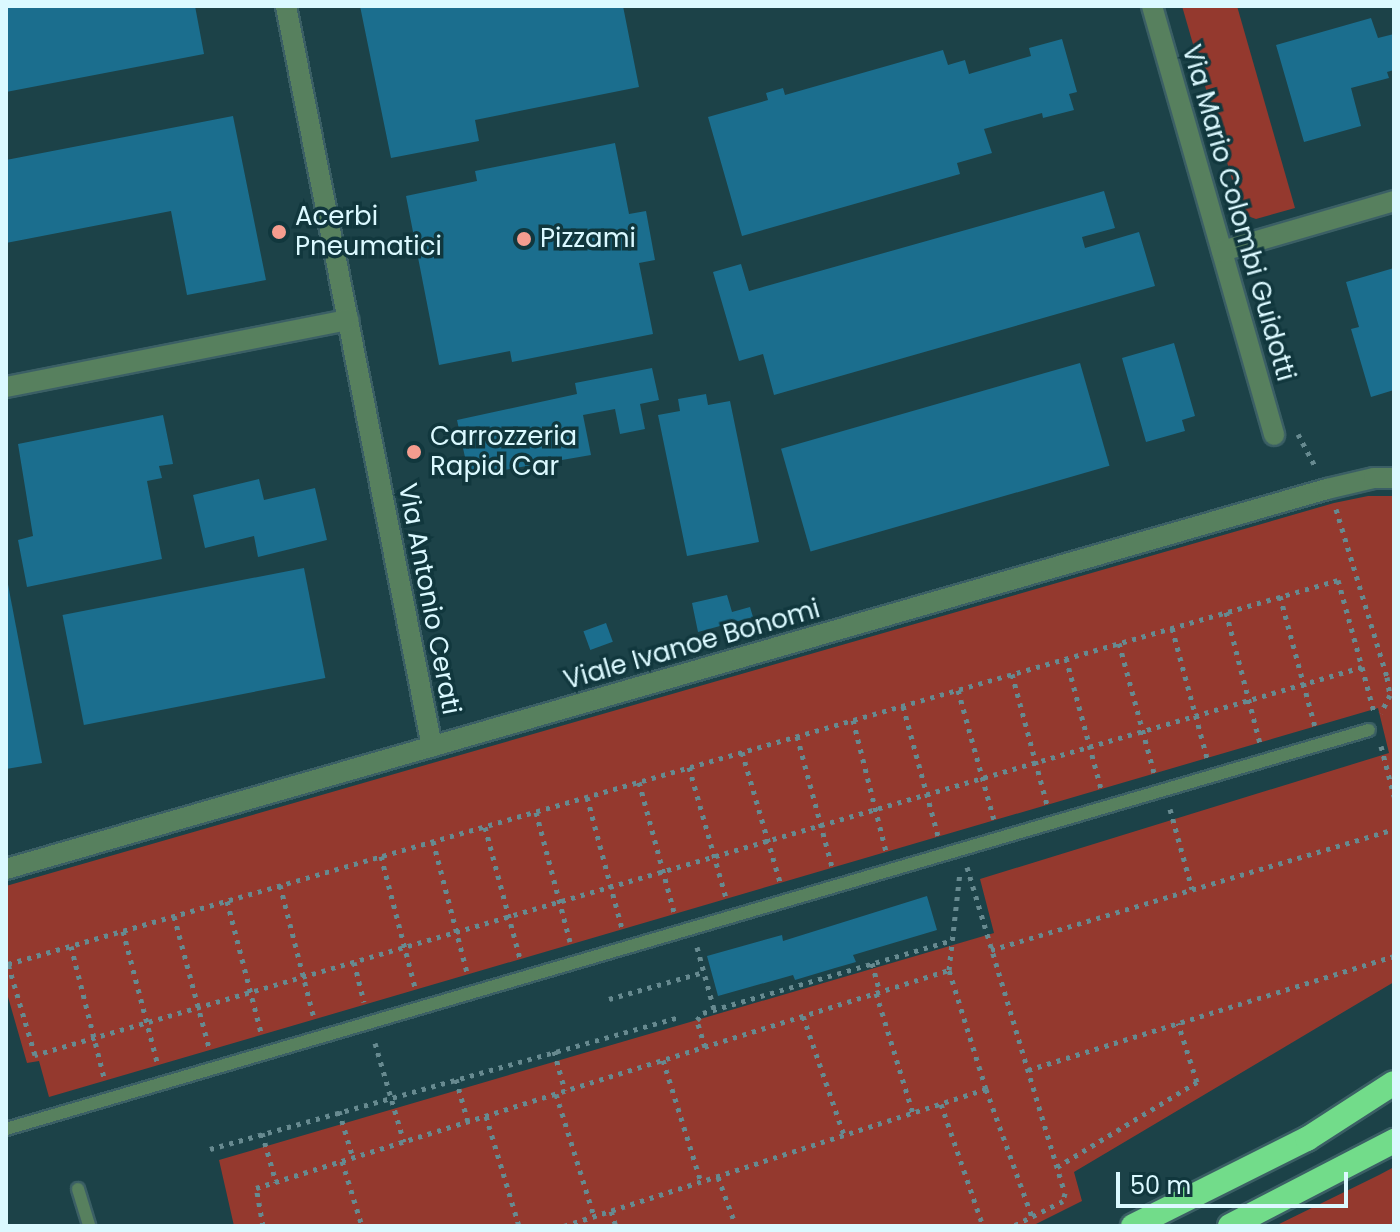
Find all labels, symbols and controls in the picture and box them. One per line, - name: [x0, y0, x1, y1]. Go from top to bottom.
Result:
- street label: Via Mario Colombi Guidotti: [1175, 41, 1301, 385]
- place label: Acerbi Pneumatici: [295, 201, 442, 262]
- marker: Acerbi Pneumatici: [270, 223, 288, 241]
- place label: Pizzami: [540, 223, 636, 255]
- marker: Pizzami: [515, 230, 533, 248]
- place label: Carrozzeria Rapid Car: [430, 421, 577, 482]
- marker: Carrozzeria Rapid Car: [405, 443, 423, 461]
- street label: Via Antonio Cerati: [391, 481, 467, 717]
- street label: Viale Ivanoe Bonomi: [560, 593, 824, 697]
- scale bar: [1120, 1156, 1352, 1206]
- text: 50 m: [1130, 1169, 1191, 1202]

